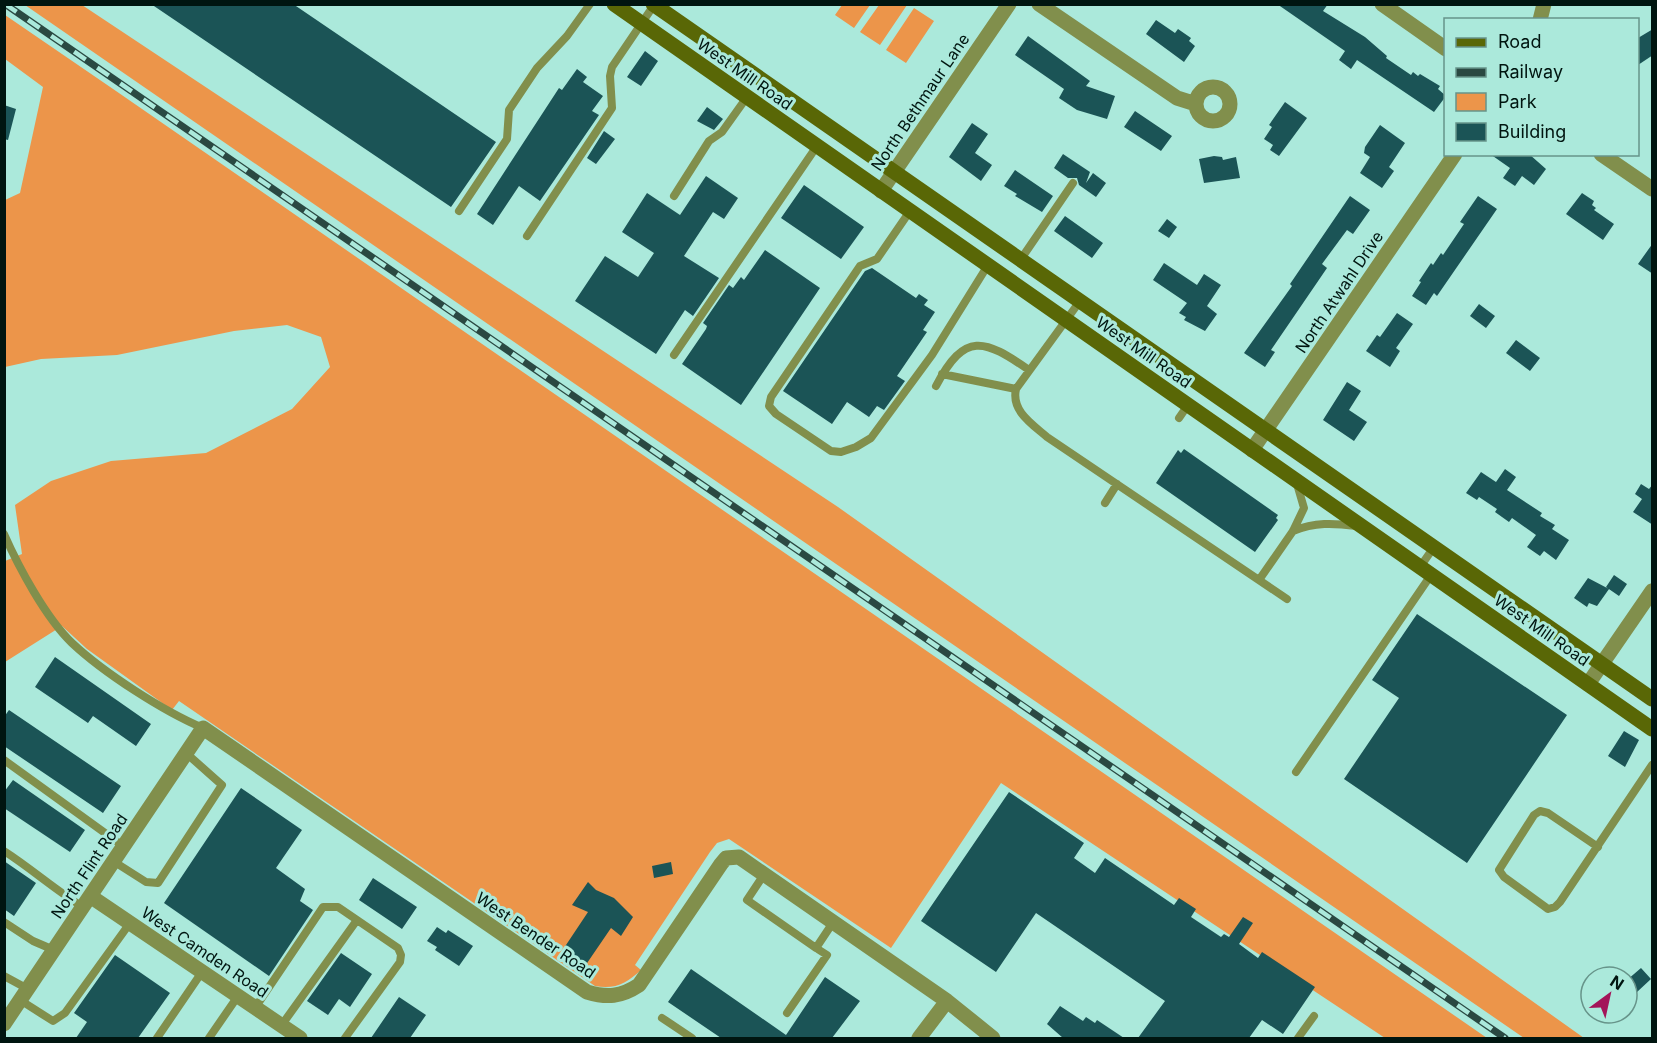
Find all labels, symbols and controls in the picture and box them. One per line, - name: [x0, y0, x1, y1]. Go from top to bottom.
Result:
- legend: [1444, 18, 1639, 156]
- street label: North Bethmaur Lane: [867, 30, 973, 174]
- text: Road: [1498, 31, 1541, 52]
- street label: West Mill Road: [694, 34, 796, 114]
- text: Railway: [1498, 61, 1563, 82]
- text: Park: [1498, 91, 1537, 112]
- text: Building: [1498, 121, 1566, 142]
- street label: North Atwahl Drive: [1291, 227, 1387, 357]
- street label: West Mill Road: [1093, 312, 1195, 392]
- street label: West Mill Road: [1491, 590, 1593, 670]
- street label: North Flint Road: [47, 810, 131, 922]
- street label: West Bender Road: [472, 888, 600, 982]
- street label: West Camden Road: [138, 902, 272, 1002]
- north arrow: [1579, 965, 1639, 1025]
- text: N: [1607, 971, 1628, 994]

